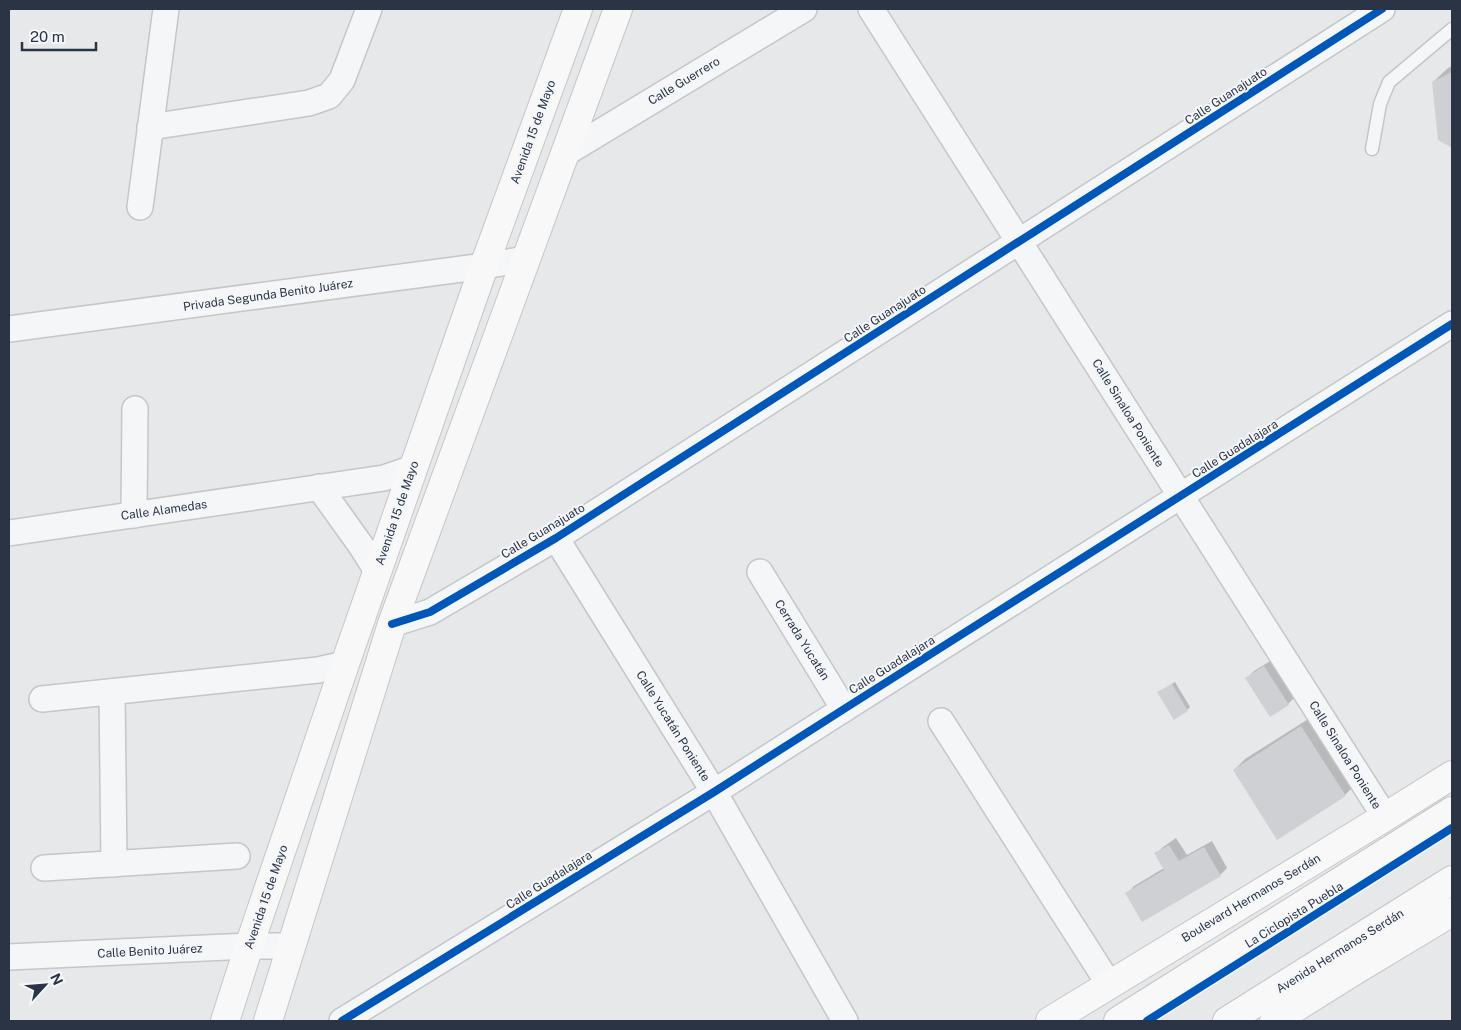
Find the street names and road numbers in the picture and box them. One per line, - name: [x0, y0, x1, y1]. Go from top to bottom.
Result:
- street label: Calle Guerrero: [646, 54, 723, 108]
- street label: Calle Guanajuato: [1182, 64, 1270, 128]
- street label: Avenida 15 de Mayo: [508, 78, 558, 186]
- street label: Privada Segunda Benito Juárez: [182, 276, 354, 314]
- street label: Calle Guanajuato: [841, 282, 929, 346]
- street label: Calle Sinaloa Poniente: [1089, 357, 1167, 470]
- street label: Calle Guadalajara: [1190, 417, 1280, 481]
- street label: Avenida 15 de Mayo: [373, 459, 421, 567]
- street label: Calle Alamedas: [120, 497, 208, 523]
- street label: Calle Guanajuato: [499, 500, 587, 561]
- street label: Cerrada Yucatán: [772, 597, 832, 683]
- street label: Calle Guadalajara: [847, 633, 937, 697]
- street label: Calle Yucatán Poniente: [633, 668, 713, 784]
- street label: Calle Sinaloa Poniente: [1306, 699, 1384, 812]
- street label: Avenida 15 de Mayo: [242, 843, 290, 951]
- street label: Calle Guadalajara: [504, 848, 594, 912]
- street label: Boulevard Hermanos Serdán: [1179, 851, 1323, 945]
- street label: La Ciclopista Puebla: [1242, 879, 1346, 951]
- street label: Avenida Hermanos Serdán: [1274, 906, 1406, 996]
- street label: Calle Benito Juárez: [97, 941, 203, 961]

